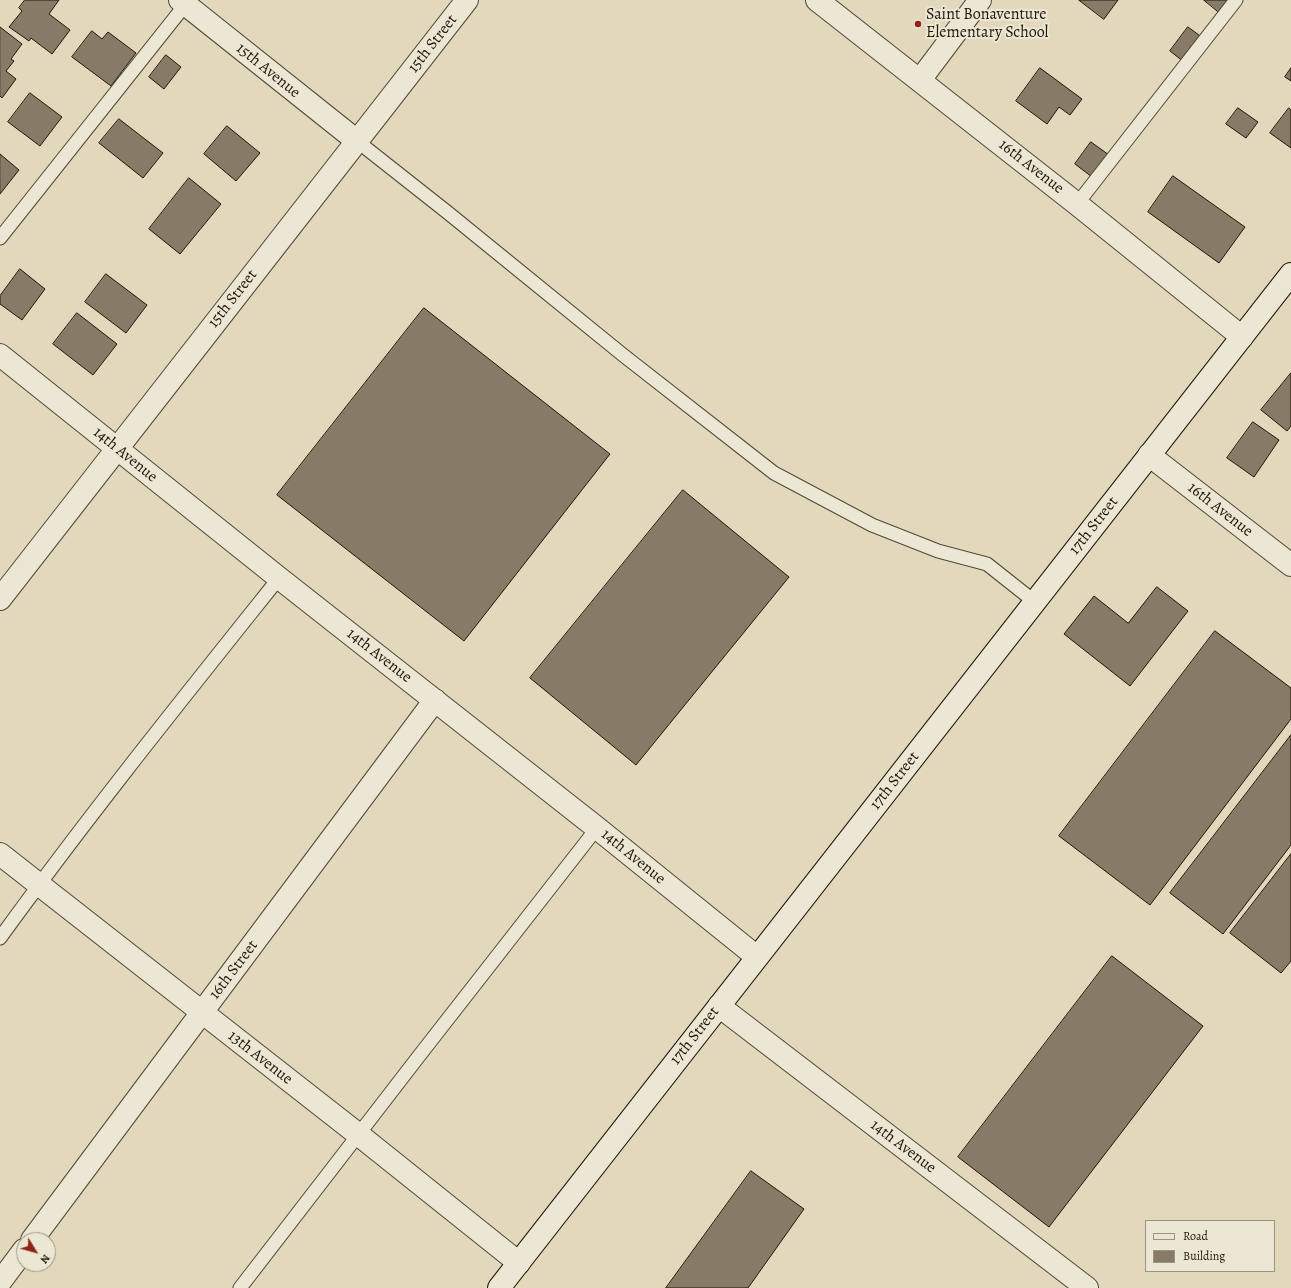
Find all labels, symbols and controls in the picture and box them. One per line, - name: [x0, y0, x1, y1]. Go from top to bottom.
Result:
- place label: Saint Bonaventure Elementary School: [926, 5, 1049, 43]
- street label: 15th Street: [404, 11, 462, 77]
- marker: Saint Bonaventure Elementary School: [913, 19, 923, 29]
- street label: 15th Avenue: [232, 39, 304, 103]
- street label: 16th Avenue: [995, 136, 1067, 198]
- street label: 15th Street: [204, 266, 262, 332]
- street label: 14th Avenue: [89, 423, 161, 487]
- street label: 16th Avenue: [1184, 479, 1256, 541]
- street label: 17th Street: [1065, 493, 1123, 559]
- street label: 14th Avenue: [343, 625, 415, 687]
- street label: 17th Street: [866, 748, 924, 814]
- street label: 14th Avenue: [597, 825, 669, 889]
- street label: 16th Street: [206, 937, 262, 1003]
- street label: 17th Street: [666, 1003, 724, 1069]
- street label: 13th Avenue: [224, 1027, 296, 1089]
- street label: 14th Avenue: [866, 1116, 940, 1178]
- legend: [1145, 1220, 1275, 1272]
- text: Road: [1183, 1228, 1208, 1244]
- north arrow: [16, 1232, 56, 1272]
- text: Building: [1183, 1248, 1225, 1264]
- text: N: [37, 1251, 54, 1267]

